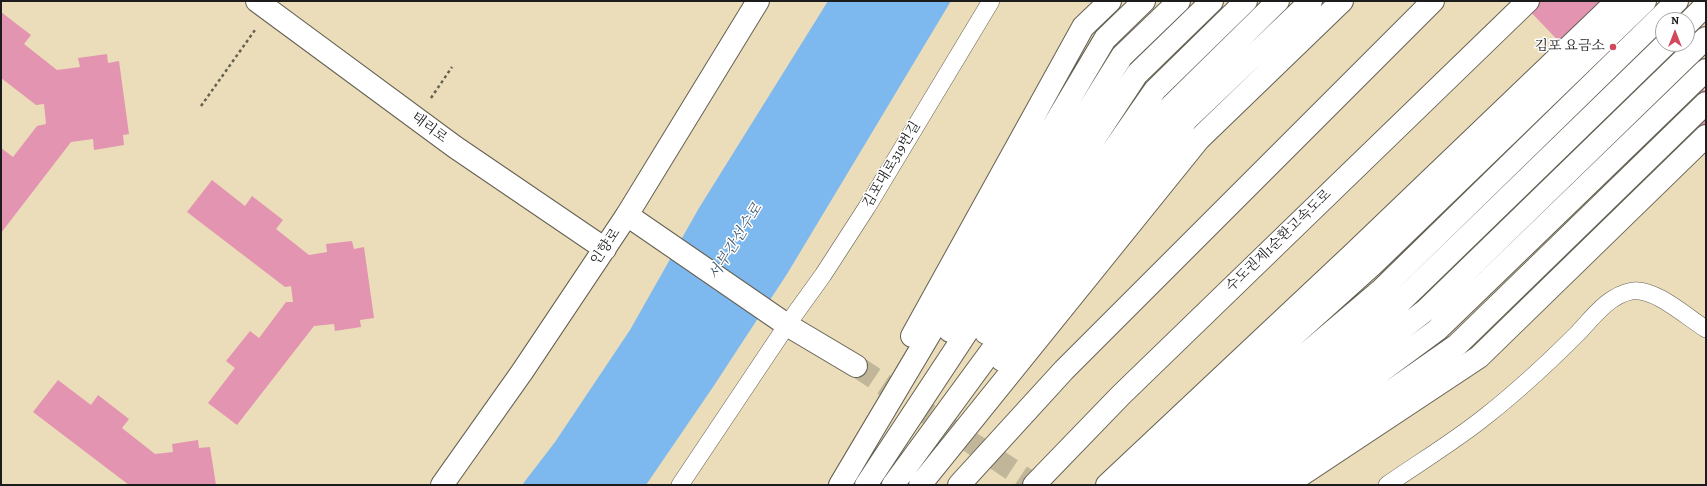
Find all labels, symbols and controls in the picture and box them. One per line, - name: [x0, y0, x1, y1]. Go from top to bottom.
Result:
- north arrow: [1655, 12, 1695, 52]
- text: N: [1671, 13, 1679, 28]
- place label: 김포 요금소: [1535, 39, 1605, 55]
- marker: 김포 요금소: [1608, 42, 1618, 52]
- street label: 태리로: [408, 109, 450, 147]
- street label: 김포대로319번길: [860, 119, 924, 211]
- street label: 수도권제1순환고속도로: [1223, 186, 1335, 296]
- water label: 서부간선수로: [705, 200, 767, 284]
- street label: 인향로: [588, 225, 624, 269]

